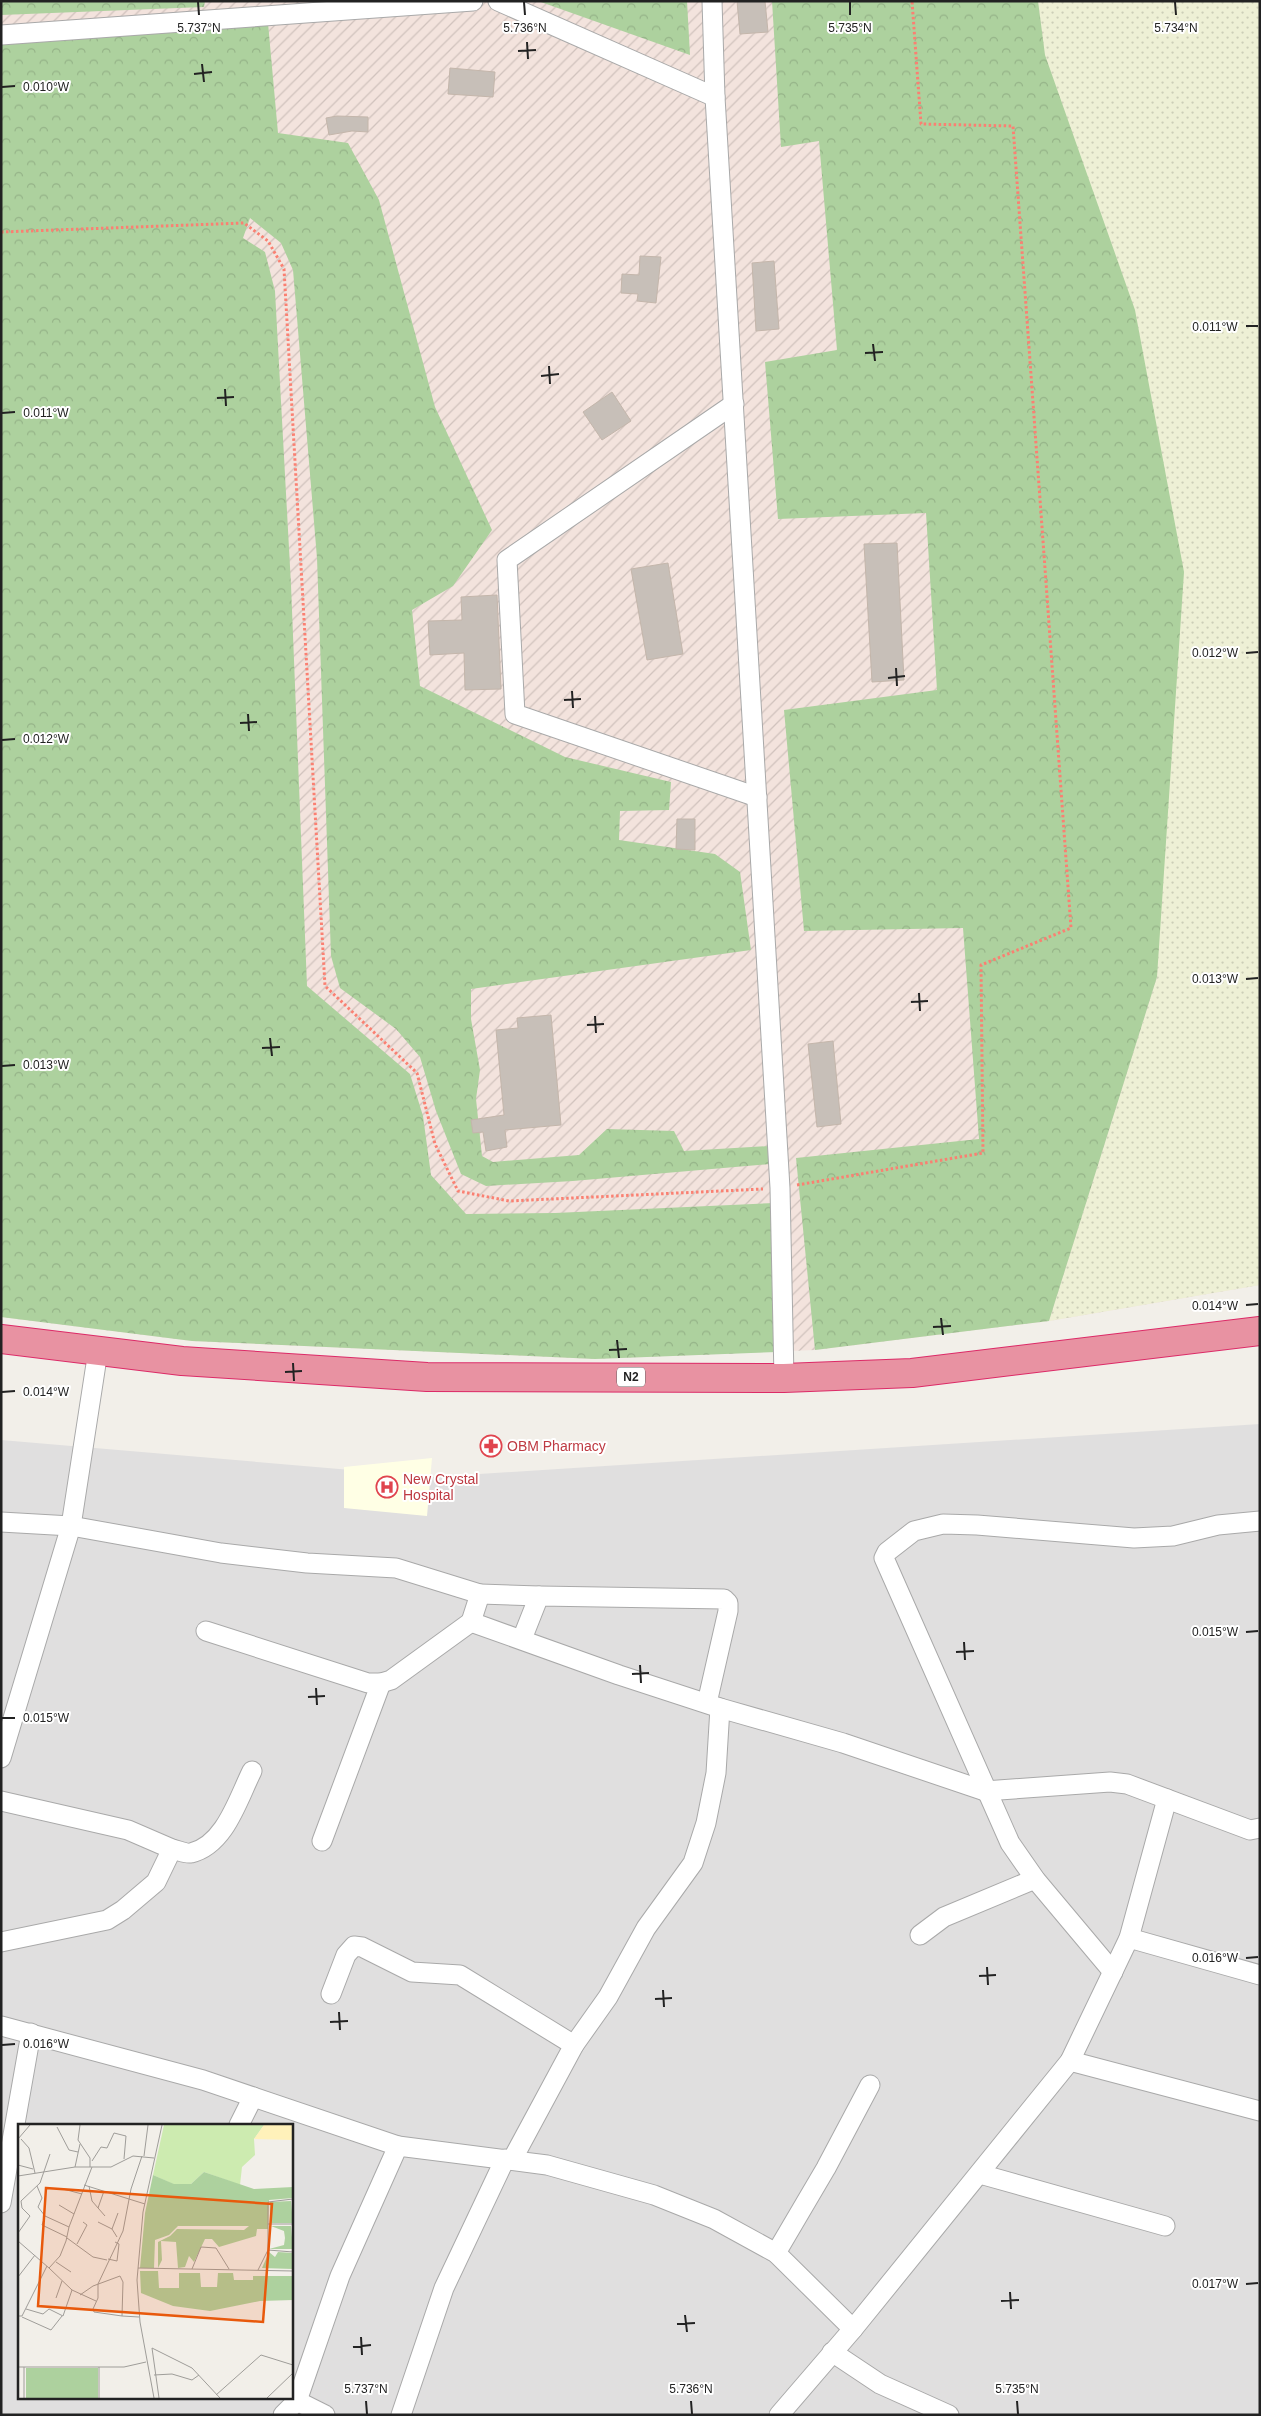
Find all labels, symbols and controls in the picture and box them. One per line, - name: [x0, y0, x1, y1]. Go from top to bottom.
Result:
- text: 5.737°N: [177, 21, 221, 35]
- text: 5.736°N: [503, 21, 547, 35]
- text: 5.735°N: [828, 21, 872, 35]
- text: 5.734°N: [1154, 21, 1198, 35]
- text: 0.010°W: [23, 80, 70, 94]
- text: 0.011°W: [1192, 320, 1238, 334]
- text: 0.011°W: [23, 406, 69, 420]
- text: 0.012°W: [1192, 646, 1239, 660]
- text: 0.012°W: [23, 732, 70, 746]
- text: 0.013°W: [1192, 972, 1239, 986]
- text: 0.013°W: [23, 1058, 70, 1072]
- text: 0.014°W: [1192, 1299, 1239, 1313]
- road number: N2: [617, 1368, 645, 1386]
- text: 0.014°W: [23, 1385, 70, 1399]
- pharmacy icon: OBM Pharmacy: [479, 1434, 503, 1458]
- place label: OBM Pharmacy: [507, 1438, 606, 1454]
- place label: New Crystal Hospital: [403, 1471, 478, 1503]
- hospital icon: New Crystal Hospital: [375, 1475, 399, 1499]
- text: 0.015°W: [1192, 1625, 1239, 1639]
- text: 0.015°W: [23, 1711, 70, 1725]
- text: 0.016°W: [1192, 1951, 1239, 1965]
- text: 0.016°W: [23, 2037, 70, 2051]
- inset map: [18, 2124, 292, 2398]
- text: 0.017°W: [1192, 2277, 1239, 2291]
- text: 5.737°N: [344, 2382, 388, 2396]
- text: 5.736°N: [669, 2382, 713, 2396]
- text: 5.735°N: [995, 2382, 1039, 2396]

